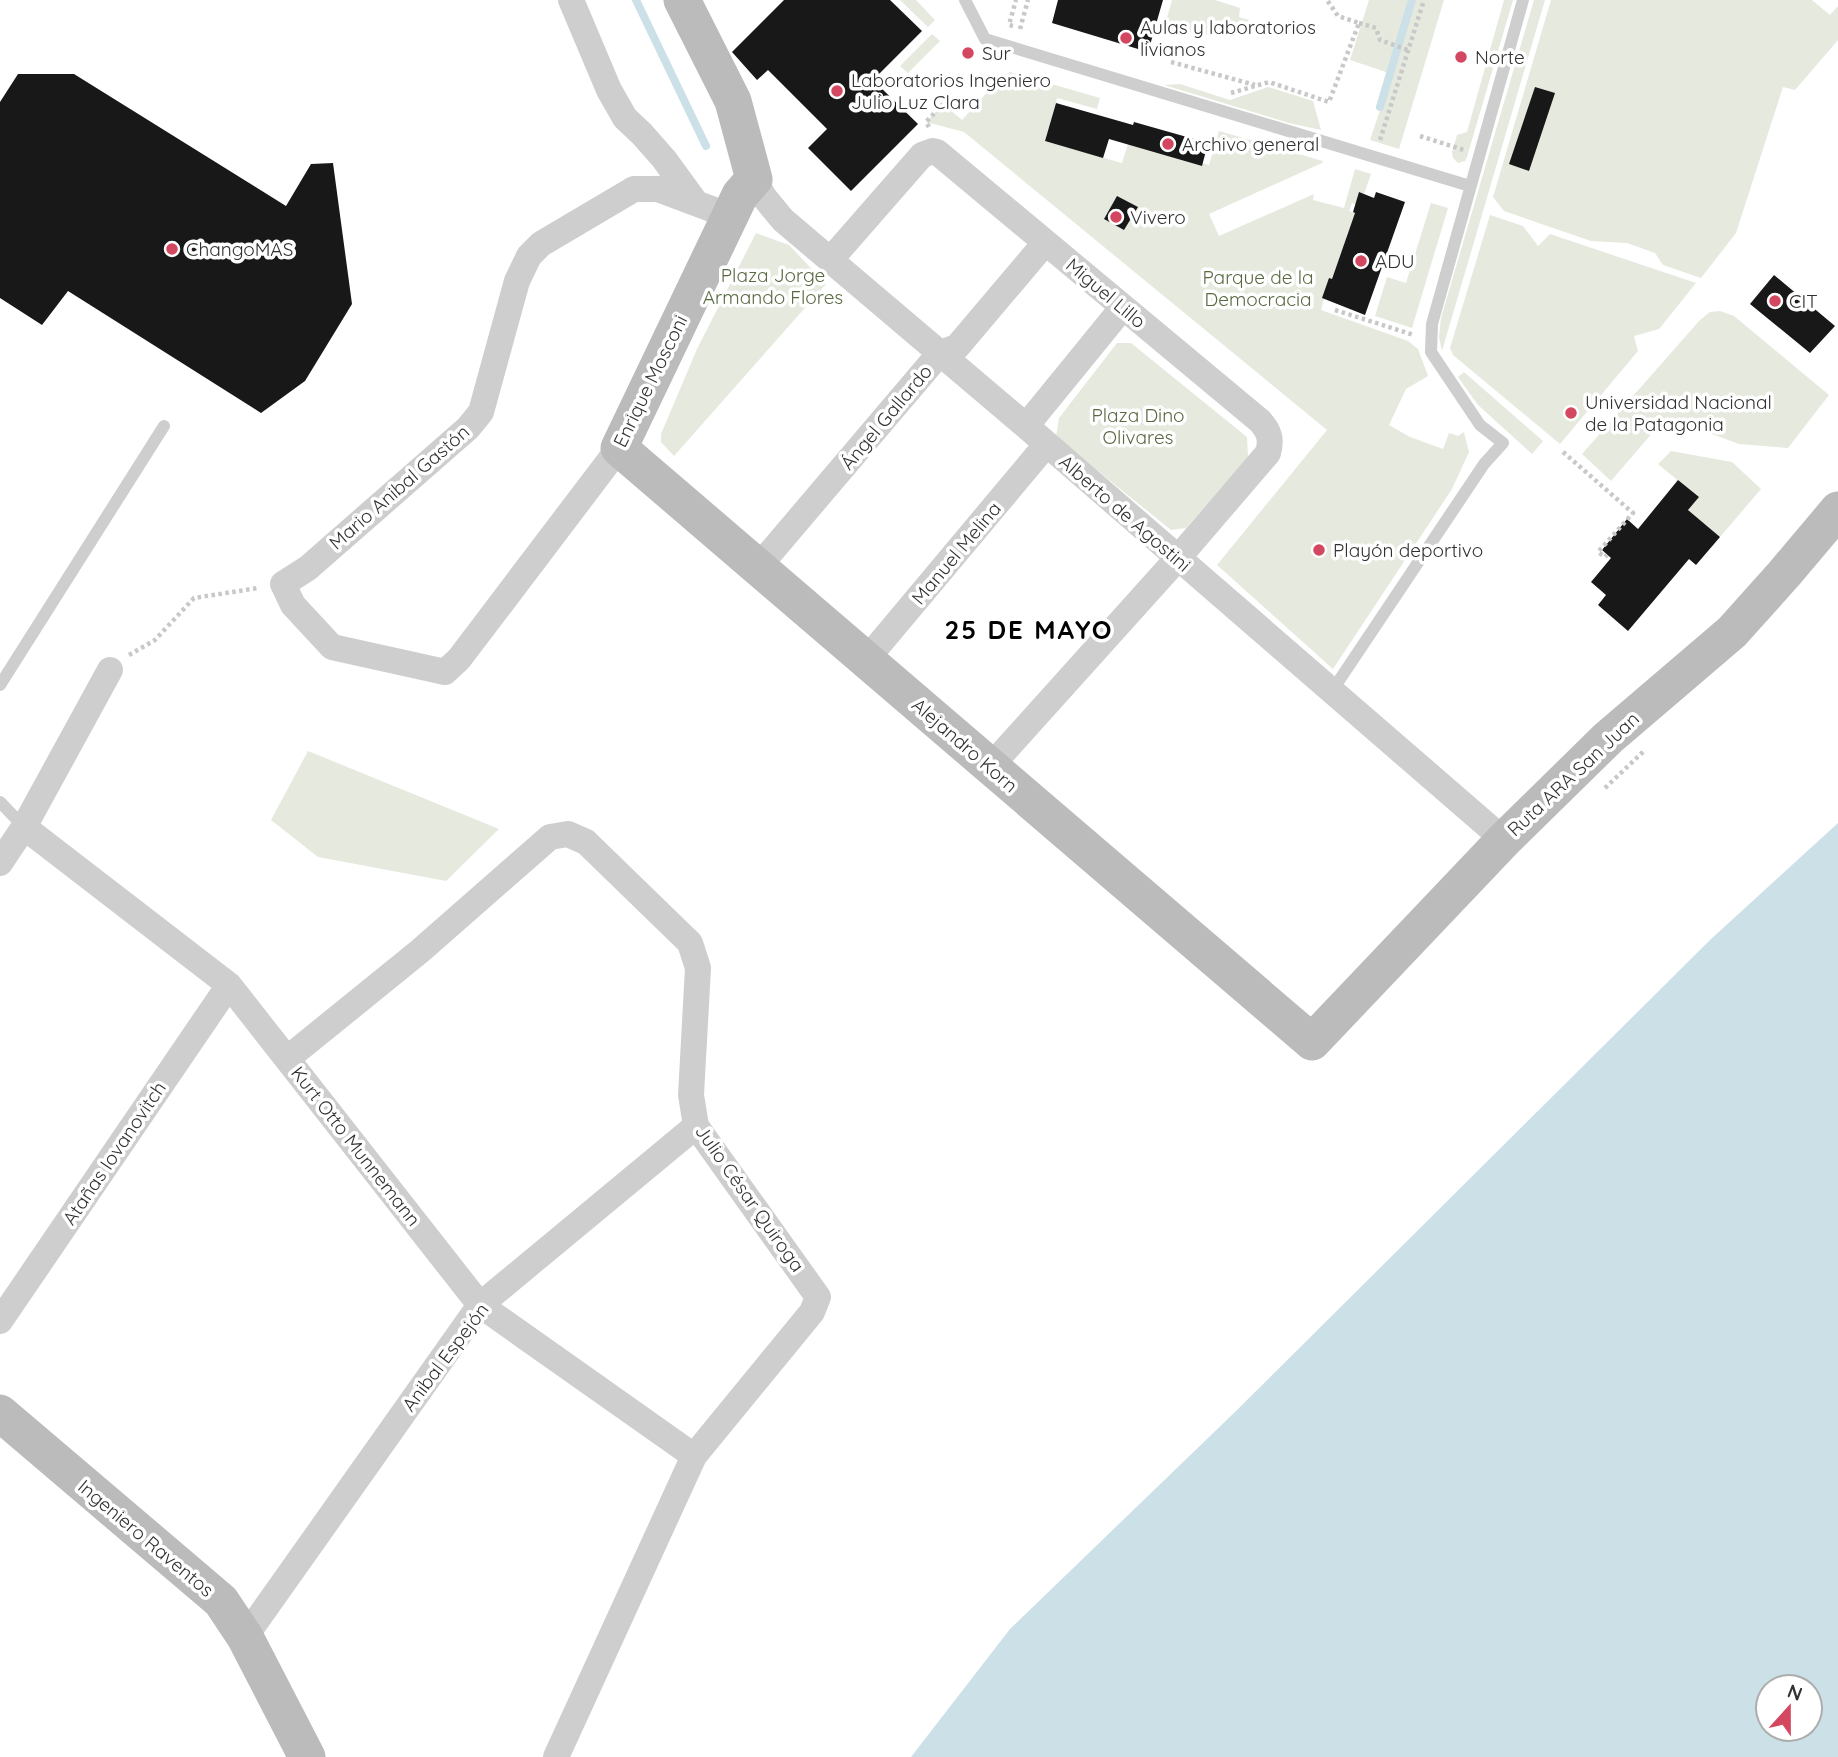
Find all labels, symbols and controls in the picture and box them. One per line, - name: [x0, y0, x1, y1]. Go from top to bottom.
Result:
- place label: Aulas y laboratorios livianos: [1140, 15, 1316, 61]
- marker: Aulas y laboratorios livianos: [1118, 30, 1134, 46]
- place label: Sur: [982, 41, 1011, 65]
- marker: Sur: [960, 45, 976, 61]
- place label: Norte: [1475, 45, 1525, 69]
- marker: Norte: [1453, 49, 1469, 65]
- place label: Laboratorios Ingeniero Julio Luz Clara: [851, 68, 1051, 114]
- marker: Laboratorios Ingeniero Julio Luz Clara: [829, 83, 845, 99]
- place label: Archivo general: [1182, 132, 1319, 156]
- marker: Archivo general: [1160, 136, 1176, 152]
- place label: Vivero: [1130, 205, 1186, 229]
- marker: Vivero: [1108, 209, 1124, 225]
- place label: ChangoMAS: [186, 237, 293, 261]
- marker: ChangoMAS: [164, 241, 180, 257]
- place label: ADU: [1375, 249, 1415, 273]
- street label: Miguel Lillo: [1061, 253, 1151, 333]
- marker: ADU: [1353, 253, 1369, 269]
- park label: Plaza Jorge Armando Flores: [703, 263, 843, 309]
- park label: Parque de la Democracia: [1202, 265, 1314, 311]
- place label: CIT: [1789, 289, 1818, 313]
- marker: CIT: [1767, 293, 1783, 309]
- street label: Enrique Mosconi: [608, 311, 692, 451]
- street label: Ángel Gallardo: [835, 359, 937, 475]
- place label: Universidad Nacional de la Patagonia: [1585, 390, 1772, 436]
- park label: Plaza Dino Olivares: [1091, 403, 1185, 449]
- marker: Universidad Nacional de la Patagonia: [1563, 405, 1579, 421]
- street label: Mario Anibal Gastón: [324, 420, 474, 554]
- street label: Alberto de Agostini: [1054, 449, 1196, 577]
- street label: Manuel Melina: [906, 497, 1006, 609]
- place label: Playón deportivo: [1333, 538, 1483, 562]
- marker: Playón deportivo: [1311, 542, 1327, 558]
- district label: 25 DE MAYO: [944, 613, 1114, 646]
- street label: Alejandro Korn: [907, 693, 1023, 797]
- street label: Ruta ARA San Juan: [1502, 707, 1644, 841]
- street label: Kurt Otto Munnemann: [286, 1061, 426, 1231]
- street label: Atañas Iovanovitch: [57, 1077, 171, 1229]
- street label: Julio César Quiroga: [690, 1120, 810, 1276]
- street label: Anibal Espejón: [396, 1298, 494, 1416]
- street label: Ingeniero Raventos: [73, 1474, 219, 1602]
- north arrow: [1754, 1673, 1824, 1743]
- text: N: [1784, 1678, 1806, 1706]

